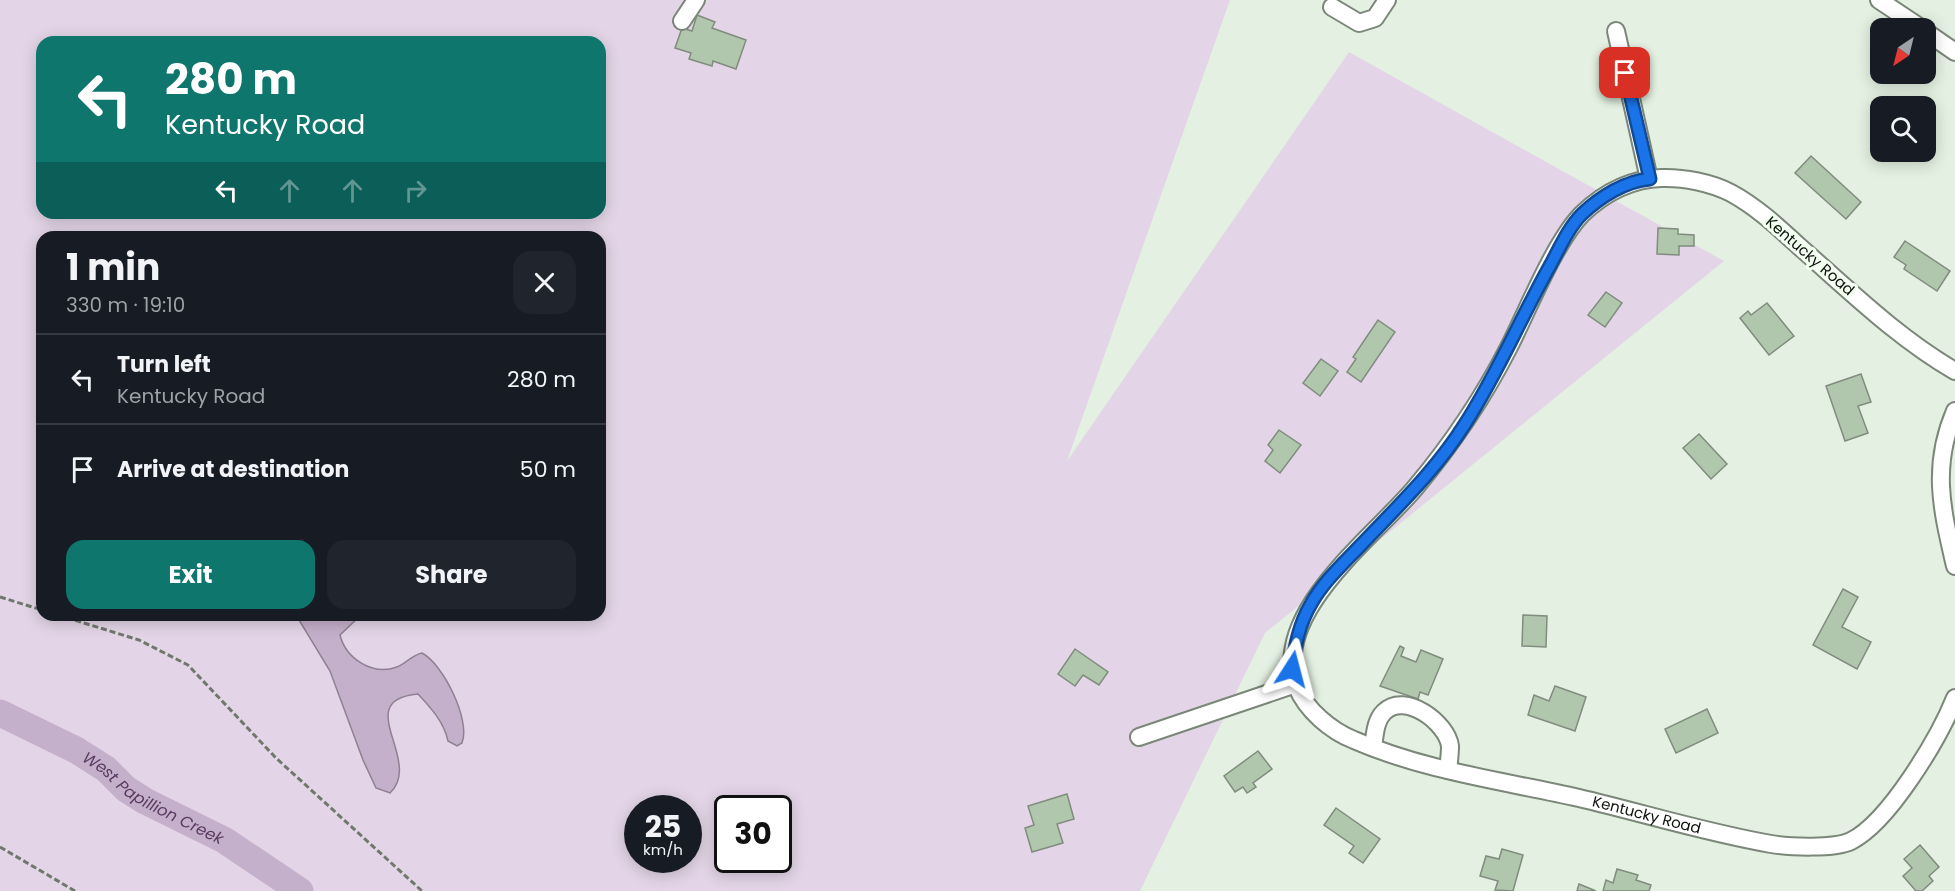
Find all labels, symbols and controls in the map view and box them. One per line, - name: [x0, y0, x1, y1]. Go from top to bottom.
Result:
- north arrow: [1870, 18, 1936, 84]
- map controls: [1870, 18, 1936, 162]
- pin: [1599, 47, 1650, 98]
- text: 280 m: [165, 50, 297, 109]
- icon: arrive: [1608, 56, 1641, 89]
- icon: left: [66, 60, 144, 138]
- button: search: [1870, 96, 1936, 162]
- text: Kentucky Road: [165, 106, 365, 143]
- icon: left: [210, 174, 243, 207]
- icon: ahead: [273, 174, 306, 207]
- icon: ahead: [336, 174, 369, 207]
- icon: right: [399, 174, 432, 207]
- street label: Kentucky Road: [1761, 211, 1859, 300]
- text: 1 min: [66, 242, 160, 293]
- button: close: [513, 251, 576, 314]
- text: 330 m · 19:10: [66, 291, 185, 319]
- text: Turn left: [117, 349, 211, 380]
- icon: left: [66, 363, 99, 396]
- text: 280 m: [507, 364, 576, 395]
- text: Kentucky Road: [117, 382, 265, 410]
- icon: arrive: [66, 453, 99, 486]
- text: Arrive at destination: [117, 454, 349, 485]
- text: 50 m: [520, 454, 576, 485]
- button: Exit: [66, 540, 315, 609]
- button: Share: [327, 540, 576, 609]
- position arrow: [1260, 637, 1324, 701]
- water label: West Papillion Creek: [78, 746, 228, 850]
- street label: Kentucky Road: [1590, 791, 1703, 839]
- speed limit sign: 30: [714, 795, 792, 873]
- text: 25: [645, 805, 681, 848]
- text: km/h: [643, 839, 683, 860]

